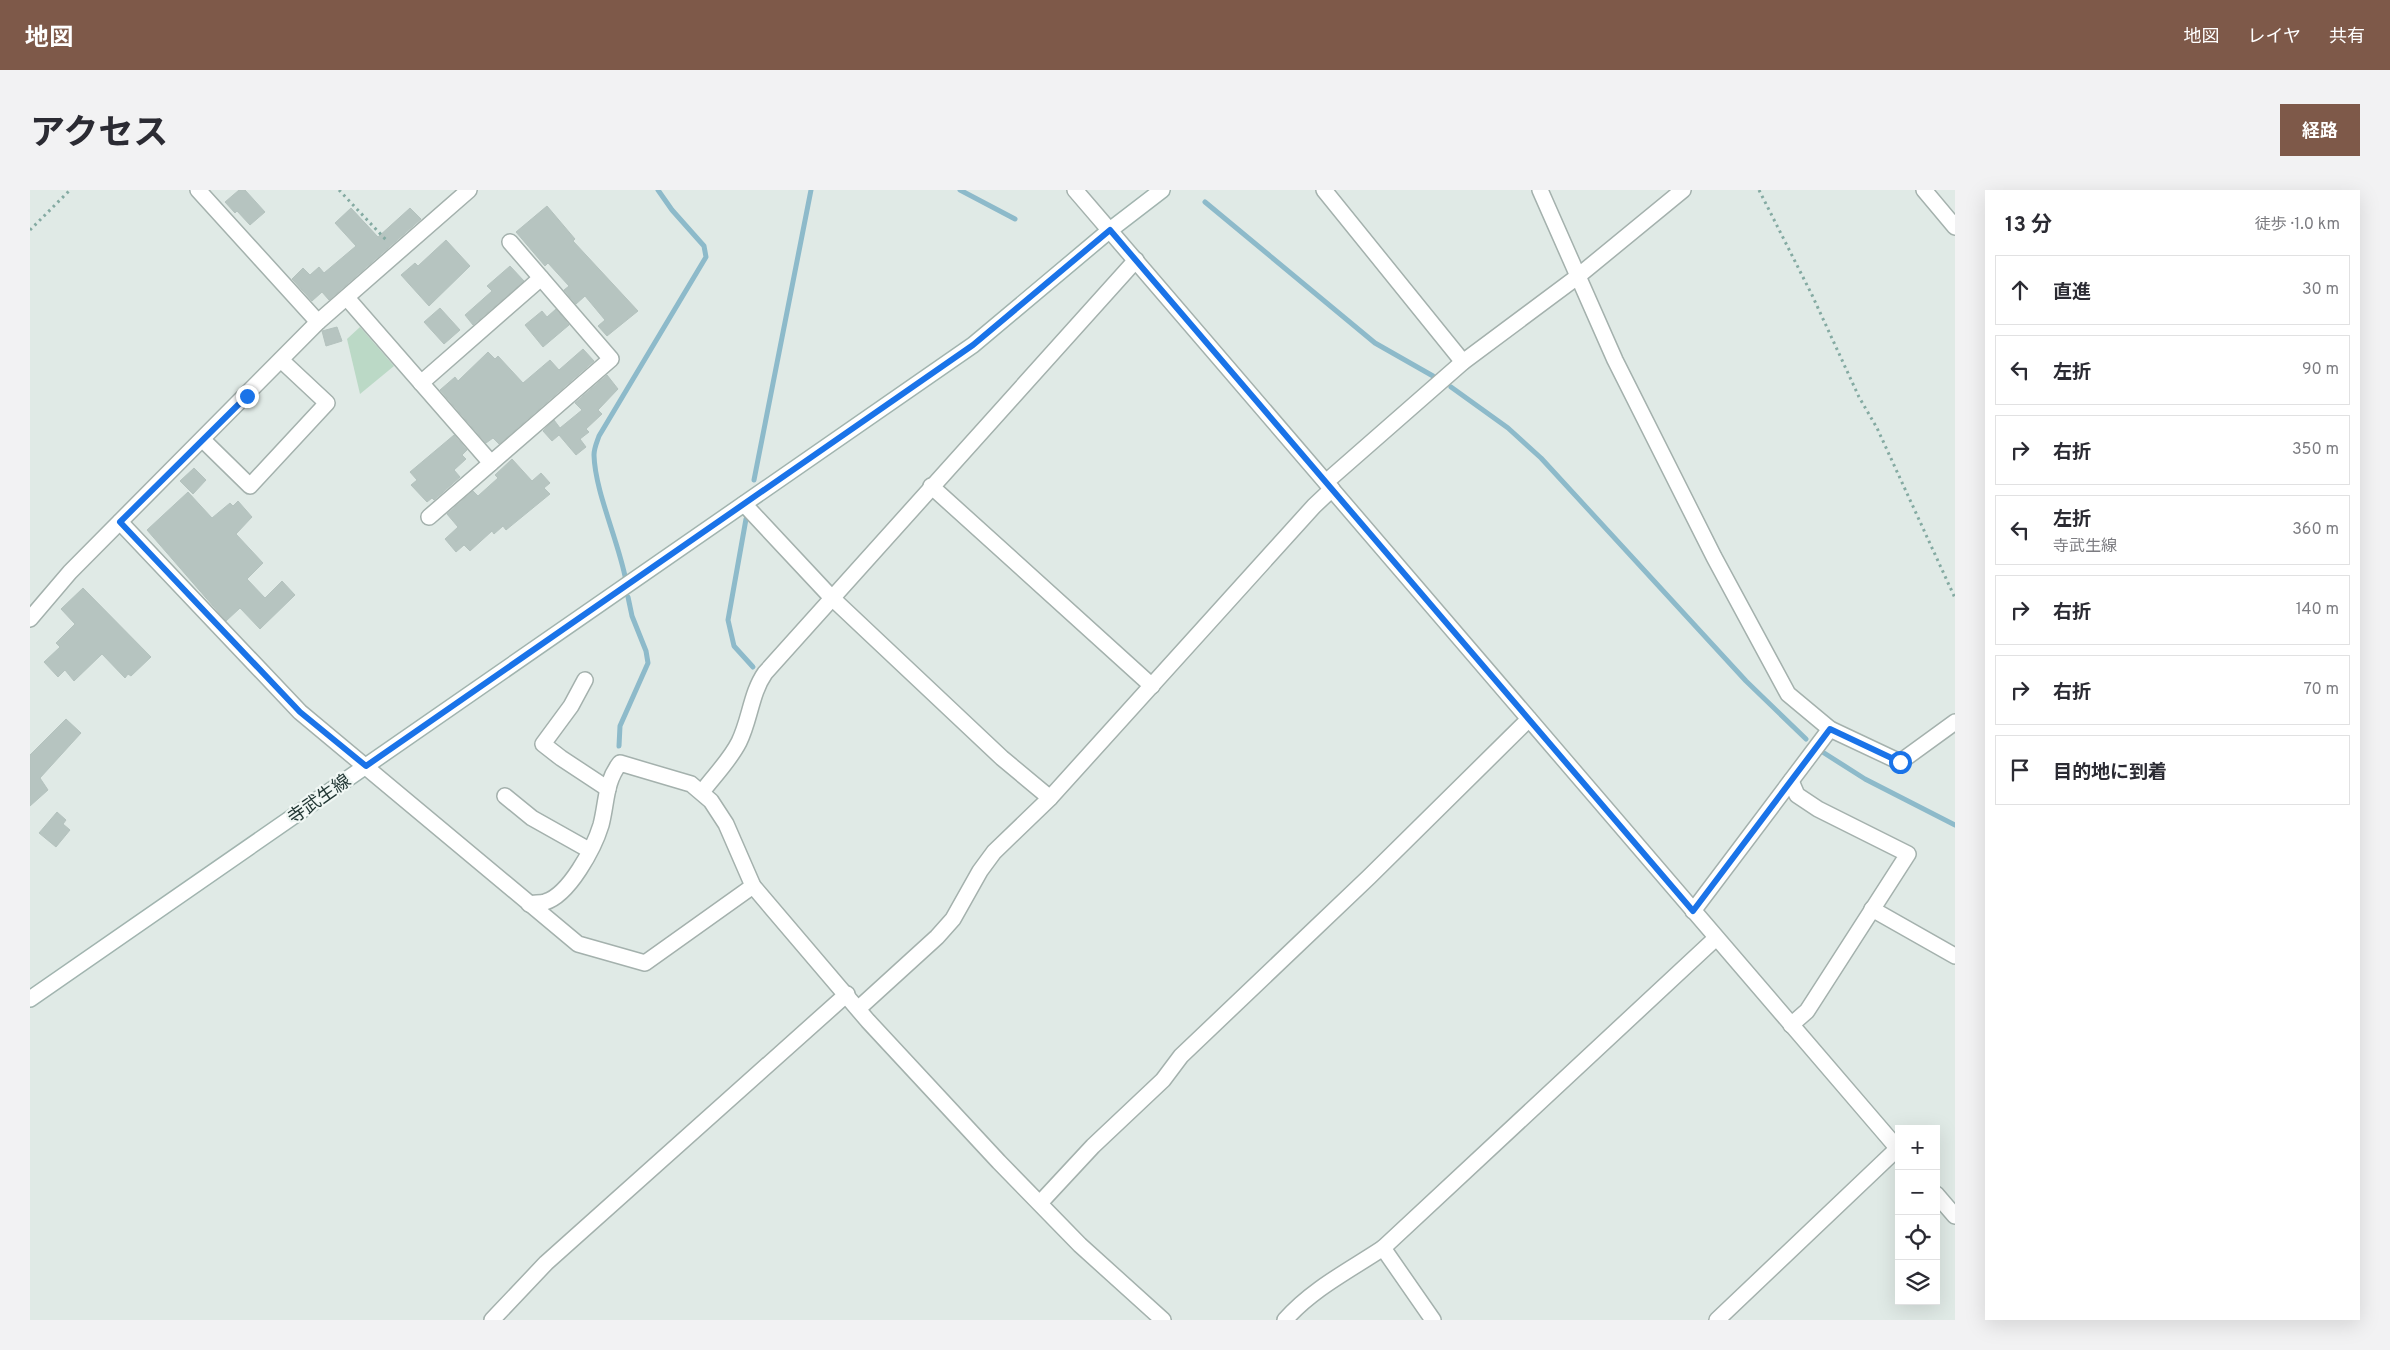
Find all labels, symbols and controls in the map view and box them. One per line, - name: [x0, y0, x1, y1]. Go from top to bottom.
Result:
- text: 地図: [25, 24, 73, 54]
- text: 地図: [2184, 26, 2220, 49]
- text: レイヤ: [2248, 26, 2301, 49]
- text: 共有: [2329, 26, 2365, 49]
- button: 経路: [2280, 104, 2360, 156]
- text: アクセス: [30, 113, 168, 157]
- text: 13 分: [2005, 212, 2052, 239]
- text: 徒歩 · 1.0 km: [2255, 215, 2340, 235]
- icon: ahead: [2006, 276, 2034, 304]
- text: 30 m: [2302, 280, 2339, 300]
- text: 直進: [2053, 281, 2091, 305]
- icon: left: [2006, 356, 2034, 384]
- text: 90 m: [2302, 360, 2339, 380]
- text: 左折: [2053, 361, 2091, 385]
- route end: [236, 385, 259, 408]
- icon: right: [2006, 436, 2034, 464]
- text: 350 m: [2292, 440, 2339, 460]
- text: 右折: [2053, 441, 2091, 465]
- text: 左折: [2053, 508, 2091, 532]
- icon: left: [2006, 516, 2034, 544]
- text: 360 m: [2292, 520, 2339, 540]
- text: 寺武生線: [2053, 537, 2117, 557]
- icon: right: [2006, 596, 2034, 624]
- text: 140 m: [2296, 600, 2339, 620]
- text: 右折: [2053, 601, 2091, 625]
- icon: right: [2006, 676, 2034, 704]
- text: 70 m: [2304, 680, 2339, 700]
- text: 右折: [2053, 681, 2091, 705]
- route start: [1889, 751, 1912, 774]
- icon: arrive: [2006, 756, 2034, 784]
- text: 目的地に到着: [2053, 761, 2167, 785]
- street label: 寺武生線: [284, 770, 356, 830]
- map controls: [1895, 1125, 1940, 1305]
- button: +: [1895, 1125, 1940, 1170]
- button: −: [1895, 1170, 1940, 1215]
- button: locate: [1895, 1215, 1940, 1260]
- button: layers: [1895, 1260, 1940, 1305]

